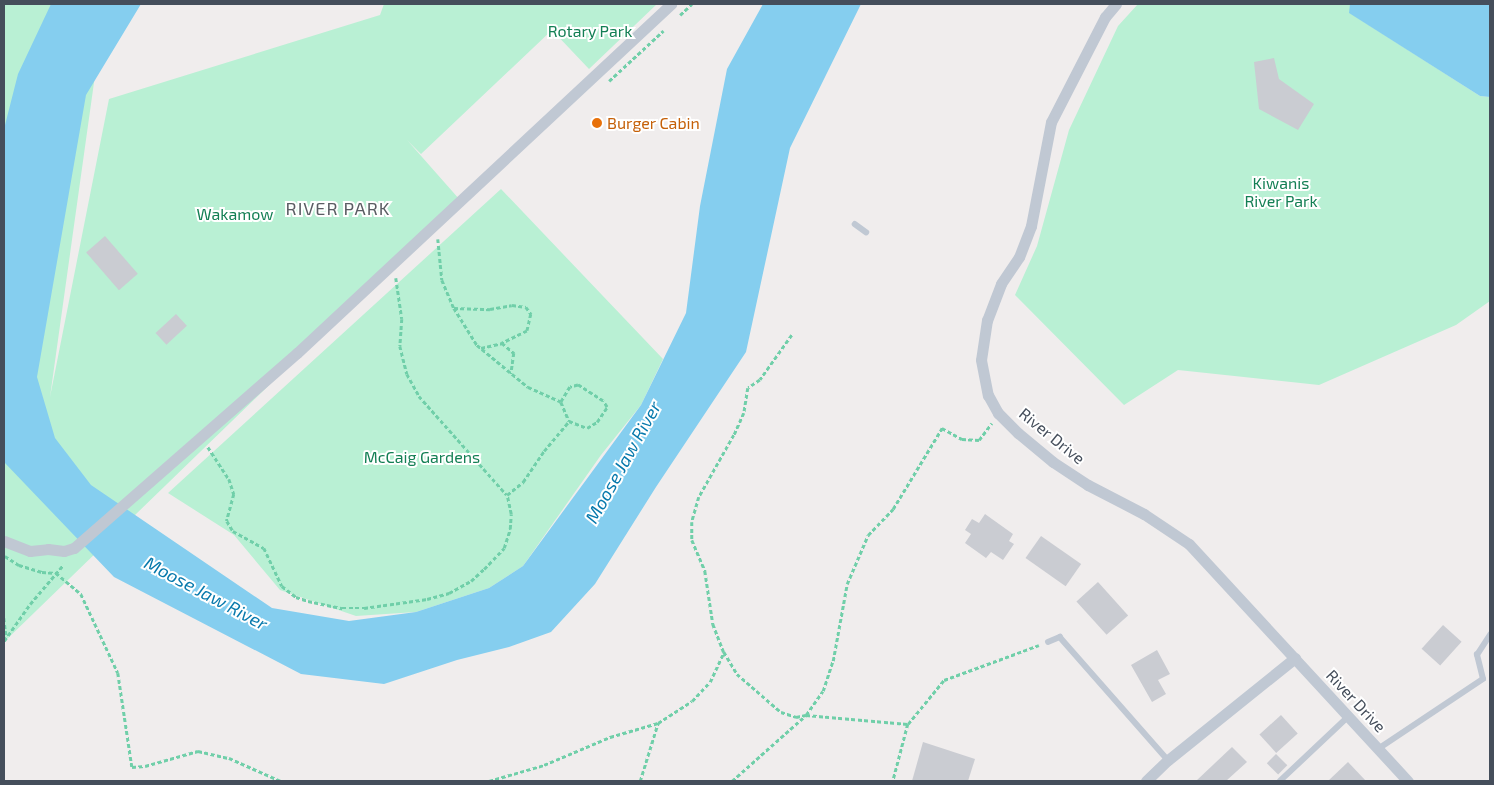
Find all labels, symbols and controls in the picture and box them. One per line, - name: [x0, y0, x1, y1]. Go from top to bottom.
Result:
- park label: Rotary Park: [548, 21, 632, 41]
- place label: Burger Cabin: [607, 113, 700, 133]
- marker: Burger Cabin: [591, 117, 603, 129]
- park label: Kiwanis River Park: [1244, 173, 1318, 211]
- district label: RIVER PARK: [284, 197, 392, 219]
- park label: Wakamow: [197, 204, 273, 224]
- water label: Moose Jaw River: [580, 397, 666, 527]
- street label: River Drive: [1015, 404, 1089, 468]
- park label: McCaig Gardens: [364, 447, 480, 467]
- water label: Moose Jaw River: [141, 551, 271, 635]
- street label: River Drive: [1322, 666, 1390, 736]

